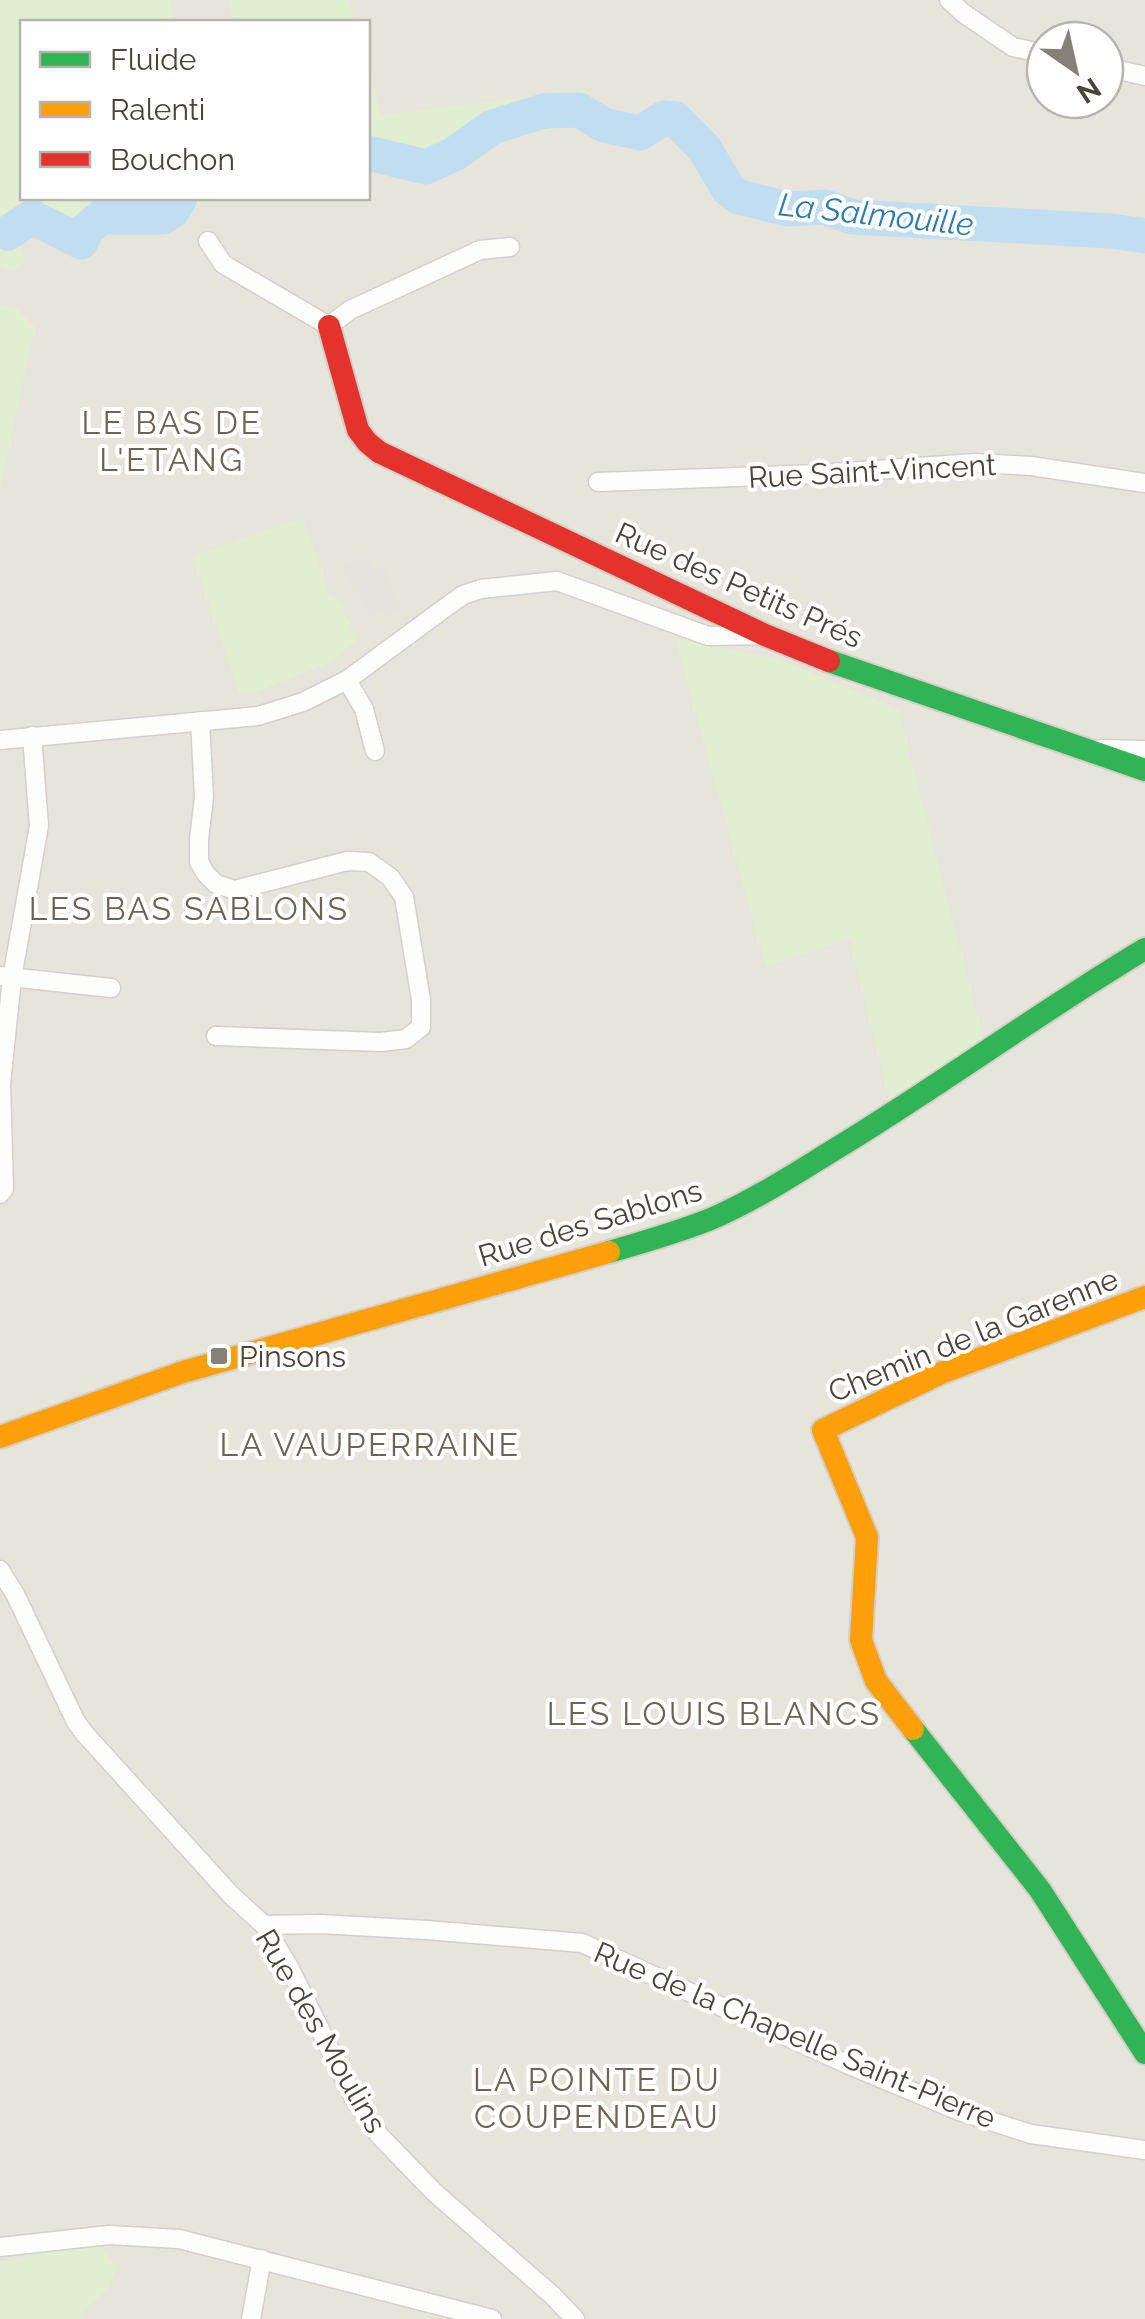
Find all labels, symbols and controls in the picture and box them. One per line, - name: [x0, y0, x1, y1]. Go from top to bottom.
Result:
- legend: [20, 20, 370, 200]
- north arrow: [1025, 20, 1125, 120]
- text: Fluide: [110, 42, 196, 77]
- text: N: [1071, 71, 1107, 110]
- text: Ralenti: [110, 92, 205, 127]
- text: Bouchon: [110, 142, 235, 177]
- water label: La Salmouille: [777, 185, 975, 243]
- district label: LE BAS DE L'ETANG: [82, 404, 262, 478]
- street label: Rue Saint-Vincent: [747, 447, 997, 495]
- street label: Rue des Petits Prés: [610, 515, 868, 655]
- district label: LES BAS SABLONS: [29, 890, 349, 927]
- street label: Rue des Sablons: [474, 1172, 706, 1274]
- street label: Chemin de la Garenne: [823, 1261, 1123, 1409]
- place label: Pinsons: [239, 1339, 346, 1374]
- marker: Pinsons: [208, 1345, 230, 1367]
- district label: LA VAUPERRAINE: [220, 1426, 520, 1463]
- district label: LES LOUIS BLANCS: [547, 1695, 881, 1732]
- street label: Rue des Moulins: [249, 1923, 393, 2139]
- street label: Rue de la Chapelle Saint-Pierre: [589, 1934, 1001, 2136]
- district label: LA POINTE DU COUPENDEAU: [473, 2061, 721, 2135]

